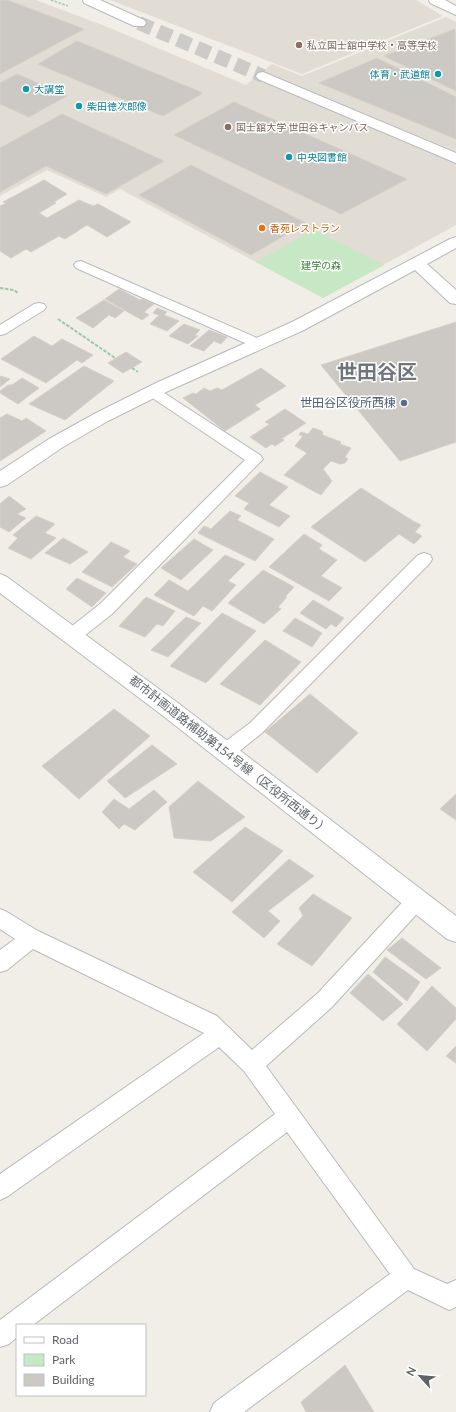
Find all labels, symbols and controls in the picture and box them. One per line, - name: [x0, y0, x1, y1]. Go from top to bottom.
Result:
- place label: 私立国士舘中学校・高等学校: [307, 39, 437, 51]
- marker: 私立国士舘中学校・高等学校: [294, 40, 304, 50]
- place label: 体育・武道館: [370, 68, 430, 80]
- marker: 体育・武道館: [433, 69, 443, 79]
- place label: 大講堂: [34, 83, 64, 95]
- marker: 大講堂: [21, 84, 31, 94]
- place label: 柴田徳次郎像: [87, 100, 147, 112]
- marker: 柴田徳次郎像: [74, 101, 84, 111]
- place label: 国士舘大学 世田谷キャンパス: [236, 121, 369, 133]
- marker: 国士舘大学 世田谷キャンパス: [223, 122, 233, 132]
- place label: 中央図書館: [297, 151, 347, 163]
- marker: 中央図書館: [284, 152, 294, 162]
- place label: 香苑レストラン: [270, 222, 340, 234]
- marker: 香苑レストラン: [257, 223, 267, 233]
- park label: 建学の森: [301, 259, 341, 271]
- district label: 世田谷区: [337, 359, 417, 383]
- place label: 世田谷区役所西棟: [300, 395, 396, 410]
- marker: 世田谷区役所西棟: [399, 398, 409, 408]
- street label: 都市計画道路補助第154号線（区役所西通り）: [127, 672, 332, 837]
- legend: [16, 1324, 146, 1396]
- text: Road: [52, 1332, 79, 1347]
- text: Park: [52, 1352, 76, 1367]
- north arrow: [400, 1356, 440, 1396]
- text: N: [403, 1365, 418, 1378]
- text: Building: [52, 1372, 95, 1387]

